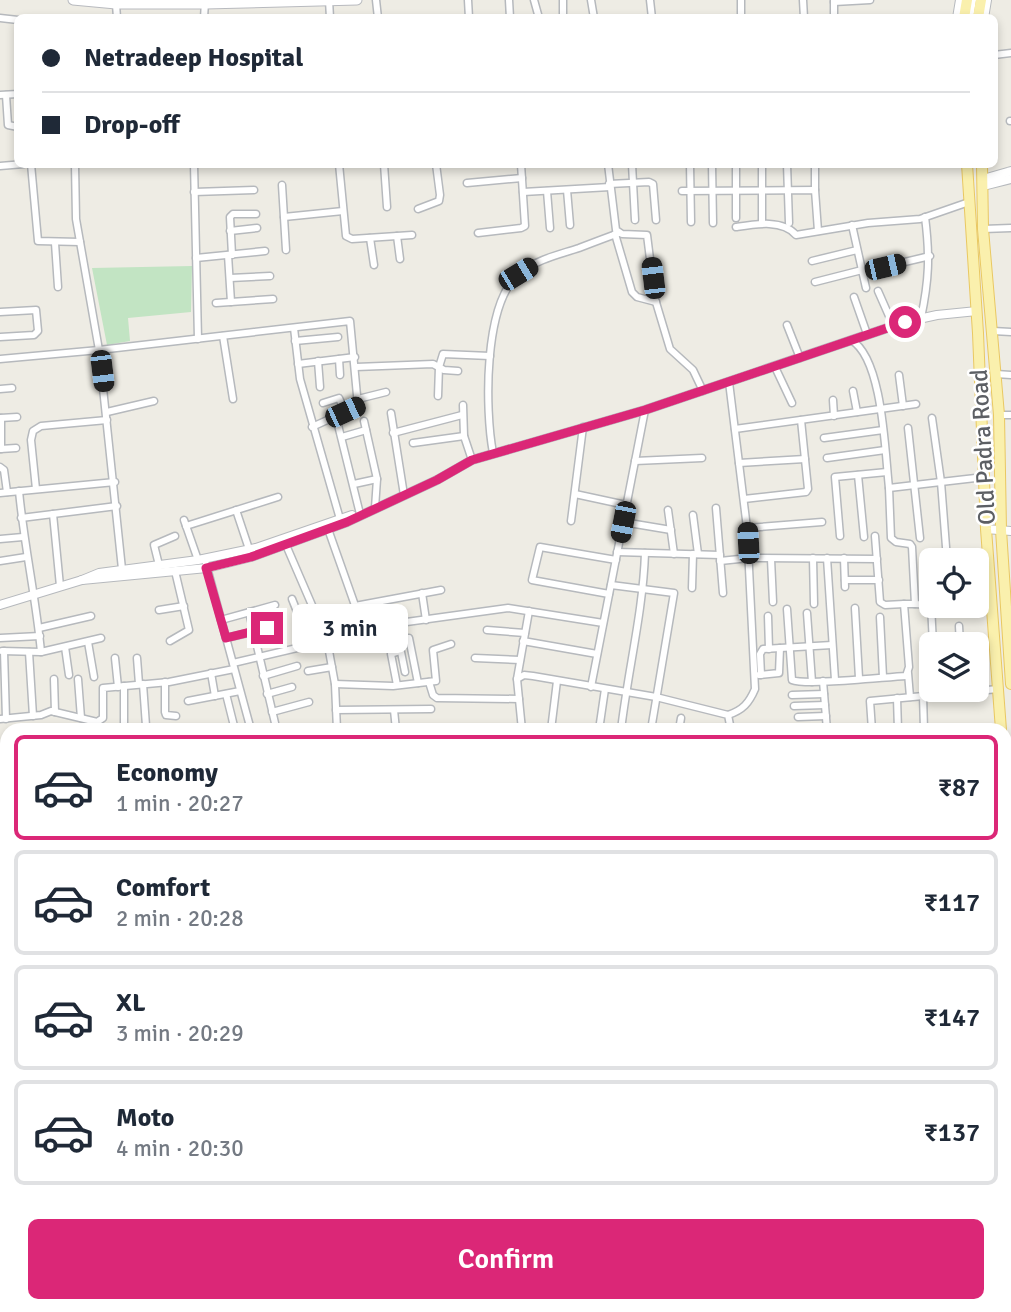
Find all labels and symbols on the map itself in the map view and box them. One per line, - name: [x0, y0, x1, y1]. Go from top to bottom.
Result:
- car: [863, 252, 908, 282]
- car: [495, 254, 542, 294]
- car: [641, 256, 666, 300]
- route start: [889, 306, 921, 338]
- car: [90, 349, 115, 393]
- street label: Old Padra Road: [964, 368, 1002, 526]
- car: [322, 394, 369, 430]
- car: [609, 499, 638, 545]
- car: [737, 521, 760, 565]
- callout: 3 min: [292, 604, 407, 652]
- route end: [251, 612, 283, 644]

